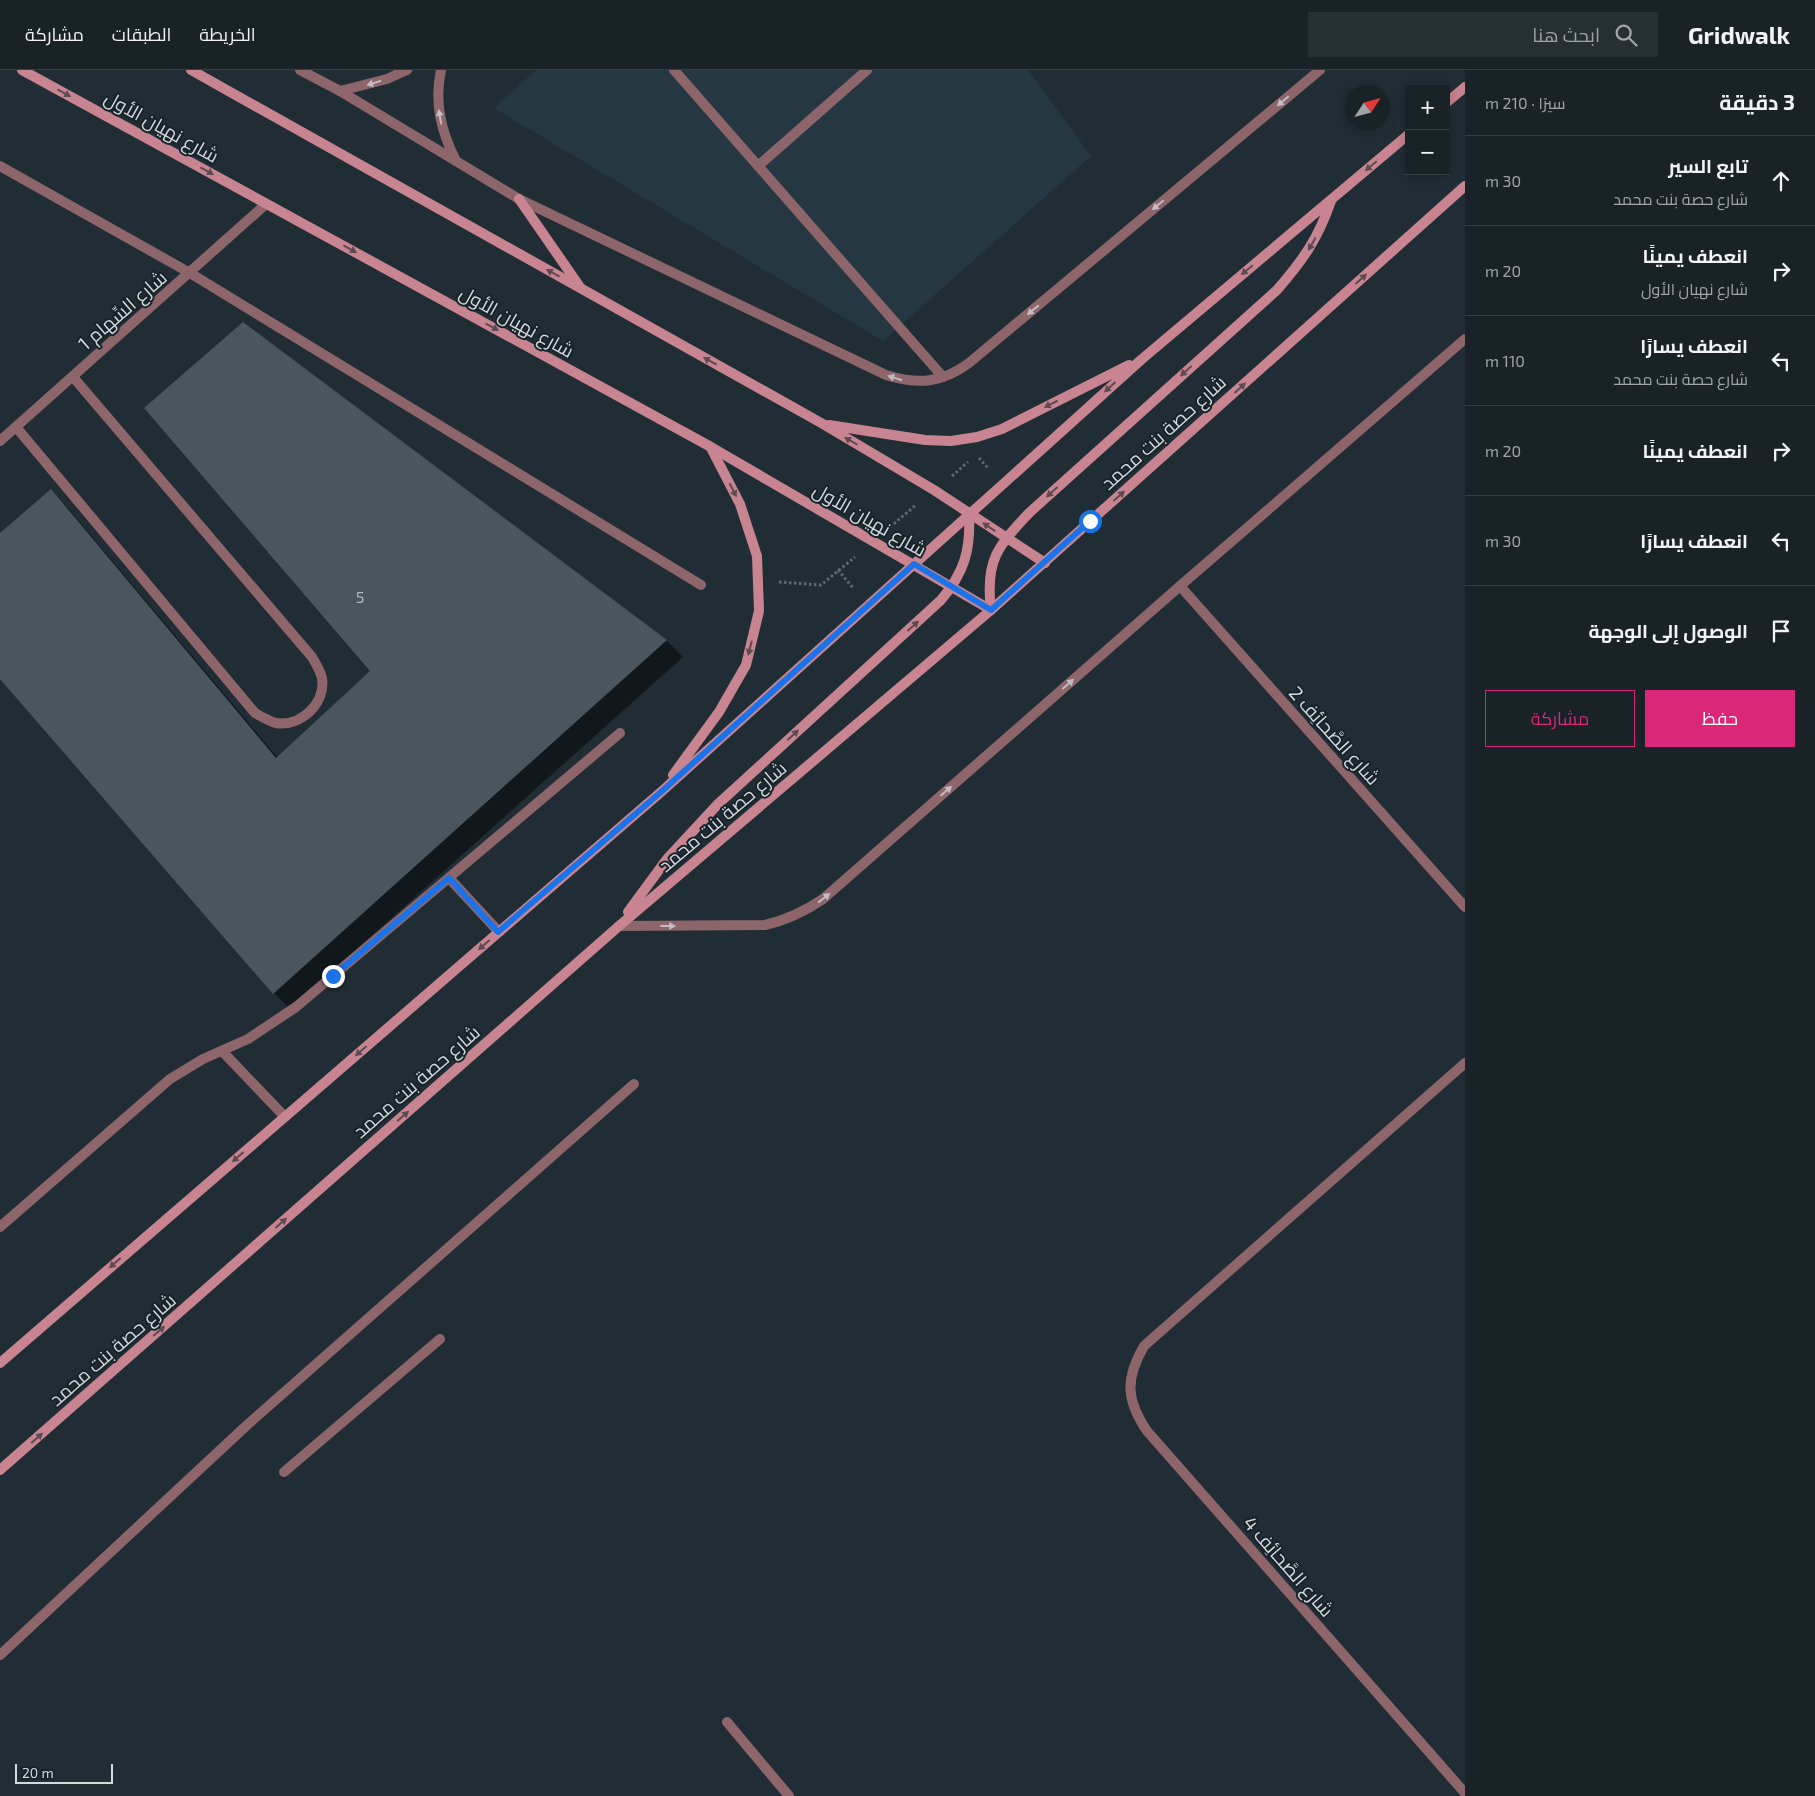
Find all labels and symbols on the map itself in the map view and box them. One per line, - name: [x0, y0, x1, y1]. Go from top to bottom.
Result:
- one-way arrow: [367, 80, 382, 87]
- street label: شارع نهيان الأول: [99, 85, 223, 169]
- north arrow: [1345, 85, 1390, 130]
- one-way arrow: [58, 89, 71, 98]
- one-way arrow: [1276, 96, 1289, 107]
- one-way arrow: [435, 108, 443, 124]
- one-way arrow: [1365, 160, 1378, 171]
- one-way arrow: [200, 167, 214, 175]
- one-way arrow: [1152, 200, 1165, 211]
- one-way arrow: [1308, 237, 1316, 252]
- one-way arrow: [342, 245, 357, 253]
- one-way arrow: [1241, 264, 1253, 275]
- street label: شارع السِّهام 1: [73, 265, 173, 357]
- one-way arrow: [546, 268, 559, 277]
- one-way arrow: [1354, 273, 1366, 285]
- street label: شارع نهيان الأول: [454, 280, 578, 364]
- one-way arrow: [1027, 304, 1040, 315]
- one-way arrow: [486, 323, 499, 332]
- one-way arrow: [702, 357, 717, 365]
- one-way arrow: [1180, 366, 1193, 377]
- street label: شارع حصة بنت محمد: [1096, 370, 1232, 496]
- one-way arrow: [887, 373, 902, 381]
- one-way arrow: [1105, 381, 1117, 393]
- one-way arrow: [1233, 382, 1246, 393]
- one-way arrow: [1044, 400, 1058, 408]
- one-way arrow: [844, 436, 858, 445]
- street label: شارع نهيان الأول: [808, 477, 931, 563]
- one-way arrow: [729, 483, 737, 498]
- one-way arrow: [1047, 486, 1059, 498]
- one-way arrow: [1112, 490, 1124, 502]
- route start: [1079, 510, 1102, 533]
- one-way arrow: [982, 522, 995, 532]
- house number: 5: [356, 587, 364, 606]
- one-way arrow: [907, 620, 919, 632]
- one-way arrow: [746, 640, 754, 655]
- one-way arrow: [1062, 678, 1074, 690]
- street label: شارع الصَّحائِف 2: [1283, 681, 1385, 791]
- one-way arrow: [786, 729, 798, 741]
- street label: شارع حصة بنت محمد: [653, 756, 793, 879]
- one-way arrow: [939, 786, 952, 797]
- one-way arrow: [817, 893, 830, 904]
- one-way arrow: [660, 922, 676, 930]
- one-way arrow: [478, 939, 491, 950]
- route end: [322, 965, 345, 988]
- street label: شارع حصة بنت محمد: [348, 1020, 486, 1144]
- one-way arrow: [356, 1045, 368, 1057]
- one-way arrow: [396, 1110, 408, 1122]
- one-way arrow: [232, 1152, 245, 1163]
- one-way arrow: [274, 1218, 287, 1229]
- one-way arrow: [109, 1258, 122, 1269]
- street label: شارع حصة بنت محمد: [44, 1288, 182, 1412]
- one-way arrow: [152, 1325, 164, 1337]
- one-way arrow: [30, 1432, 42, 1444]
- street label: شارع الصَّحائِف 4: [1237, 1511, 1339, 1623]
- scale bar: [15, 1761, 112, 1784]

